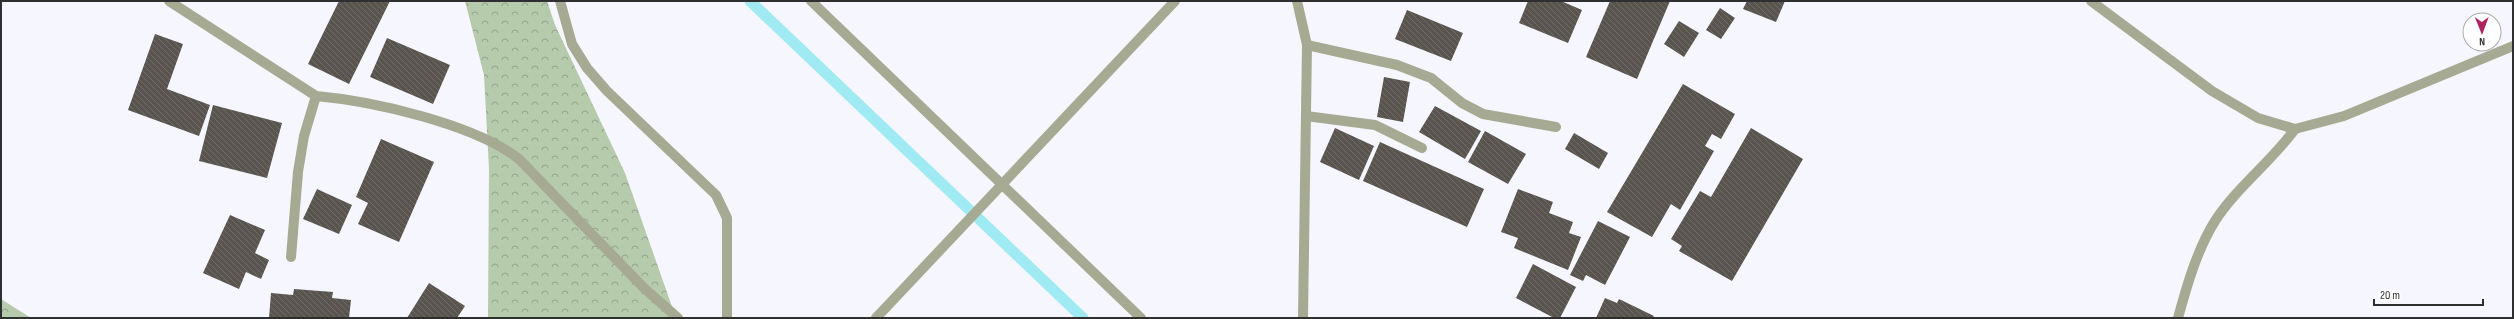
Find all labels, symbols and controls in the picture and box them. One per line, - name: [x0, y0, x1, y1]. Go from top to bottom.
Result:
- north arrow: [2462, 12, 2502, 52]
- text: N: [2479, 35, 2485, 48]
- scale bar: [2374, 281, 2483, 307]
- text: 20 m: [2380, 288, 2400, 303]

